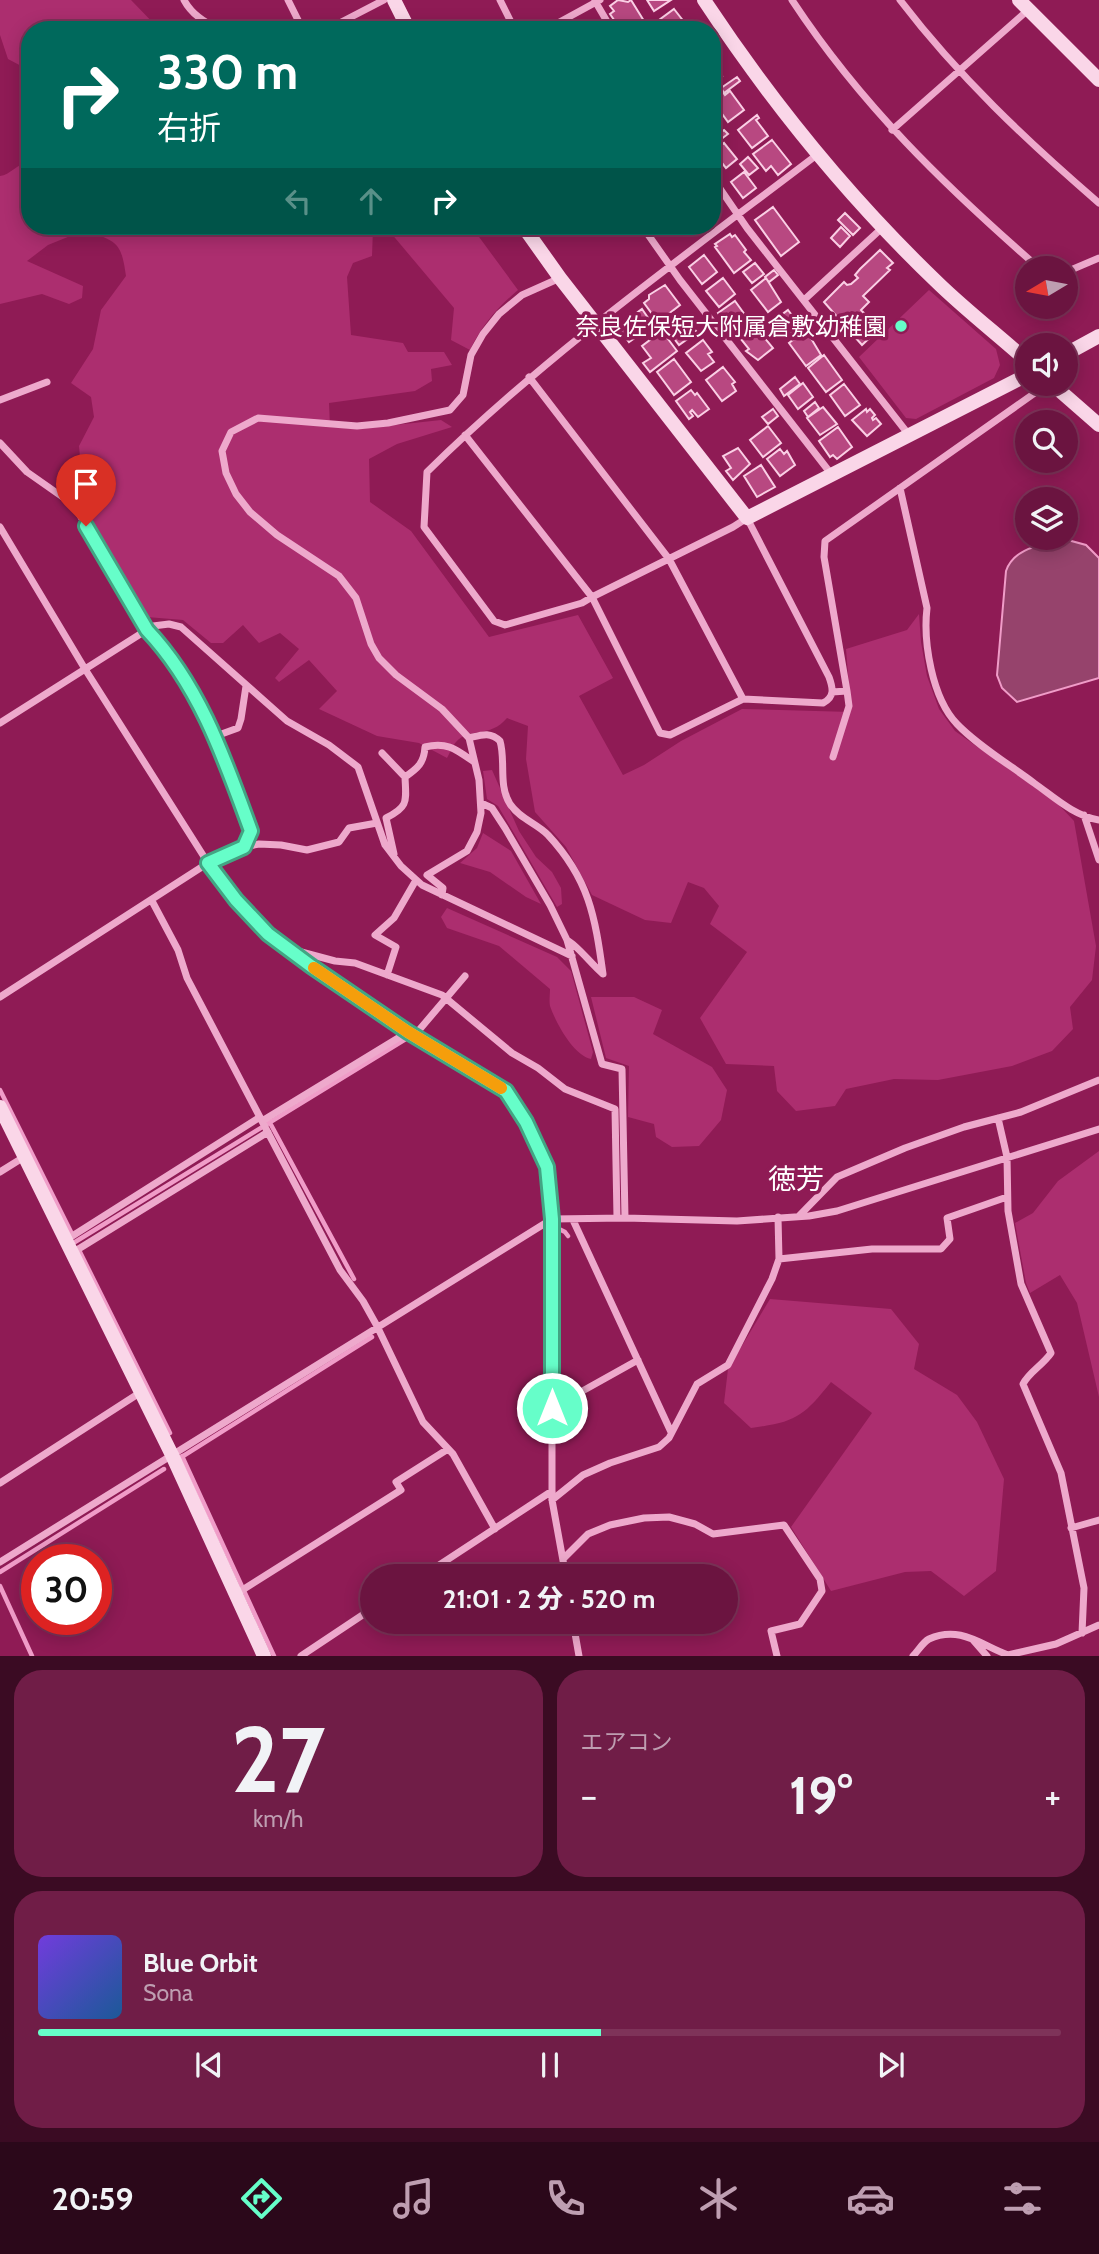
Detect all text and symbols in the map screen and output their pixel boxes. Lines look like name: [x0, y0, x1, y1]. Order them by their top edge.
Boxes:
text: 330 m: [157, 42, 298, 101]
icon: right: [42, 49, 133, 140]
text: 右折: [157, 108, 221, 147]
icon: left: [279, 182, 317, 220]
icon: ahead: [352, 182, 390, 220]
icon: right: [425, 182, 463, 220]
north arrow: [1015, 256, 1078, 318]
map controls: [1015, 256, 1078, 550]
place label: 奈良佐保短大附属倉敷幼稚園: [575, 312, 887, 341]
marker: 奈良佐保短大附属倉敷幼稚園: [893, 318, 909, 334]
button: sound: [1015, 333, 1078, 396]
button: search: [1015, 410, 1078, 473]
pin: [56, 454, 116, 526]
icon: arrive: [67, 465, 105, 503]
button: layers: [1015, 487, 1078, 550]
district label: 徳芳: [768, 1162, 824, 1196]
position arrow: [515, 1371, 589, 1445]
speed limit sign: 30: [21, 1544, 112, 1635]
text: 21:01 · 2 分 · 520 m: [443, 1583, 655, 1615]
text: 27: [231, 1704, 326, 1815]
text: エアコン: [581, 1728, 673, 1756]
text: 19°: [789, 1764, 852, 1827]
text: −: [581, 1772, 597, 1819]
text: +: [1044, 1772, 1061, 1819]
text: km/h: [253, 1805, 303, 1833]
text: Blue Orbit: [143, 1947, 258, 1979]
text: Sona: [143, 1979, 193, 2007]
icon: previous: [190, 2046, 228, 2084]
icon: pause: [531, 2046, 569, 2084]
icon: next: [872, 2046, 910, 2084]
icon: directions: [237, 2174, 286, 2223]
icon: music: [389, 2174, 438, 2223]
icon: phone: [541, 2174, 590, 2223]
icon: climate: [694, 2174, 743, 2223]
icon: car: [846, 2174, 895, 2223]
icon: filters: [998, 2174, 1047, 2223]
text: 20:59: [52, 2179, 133, 2218]

